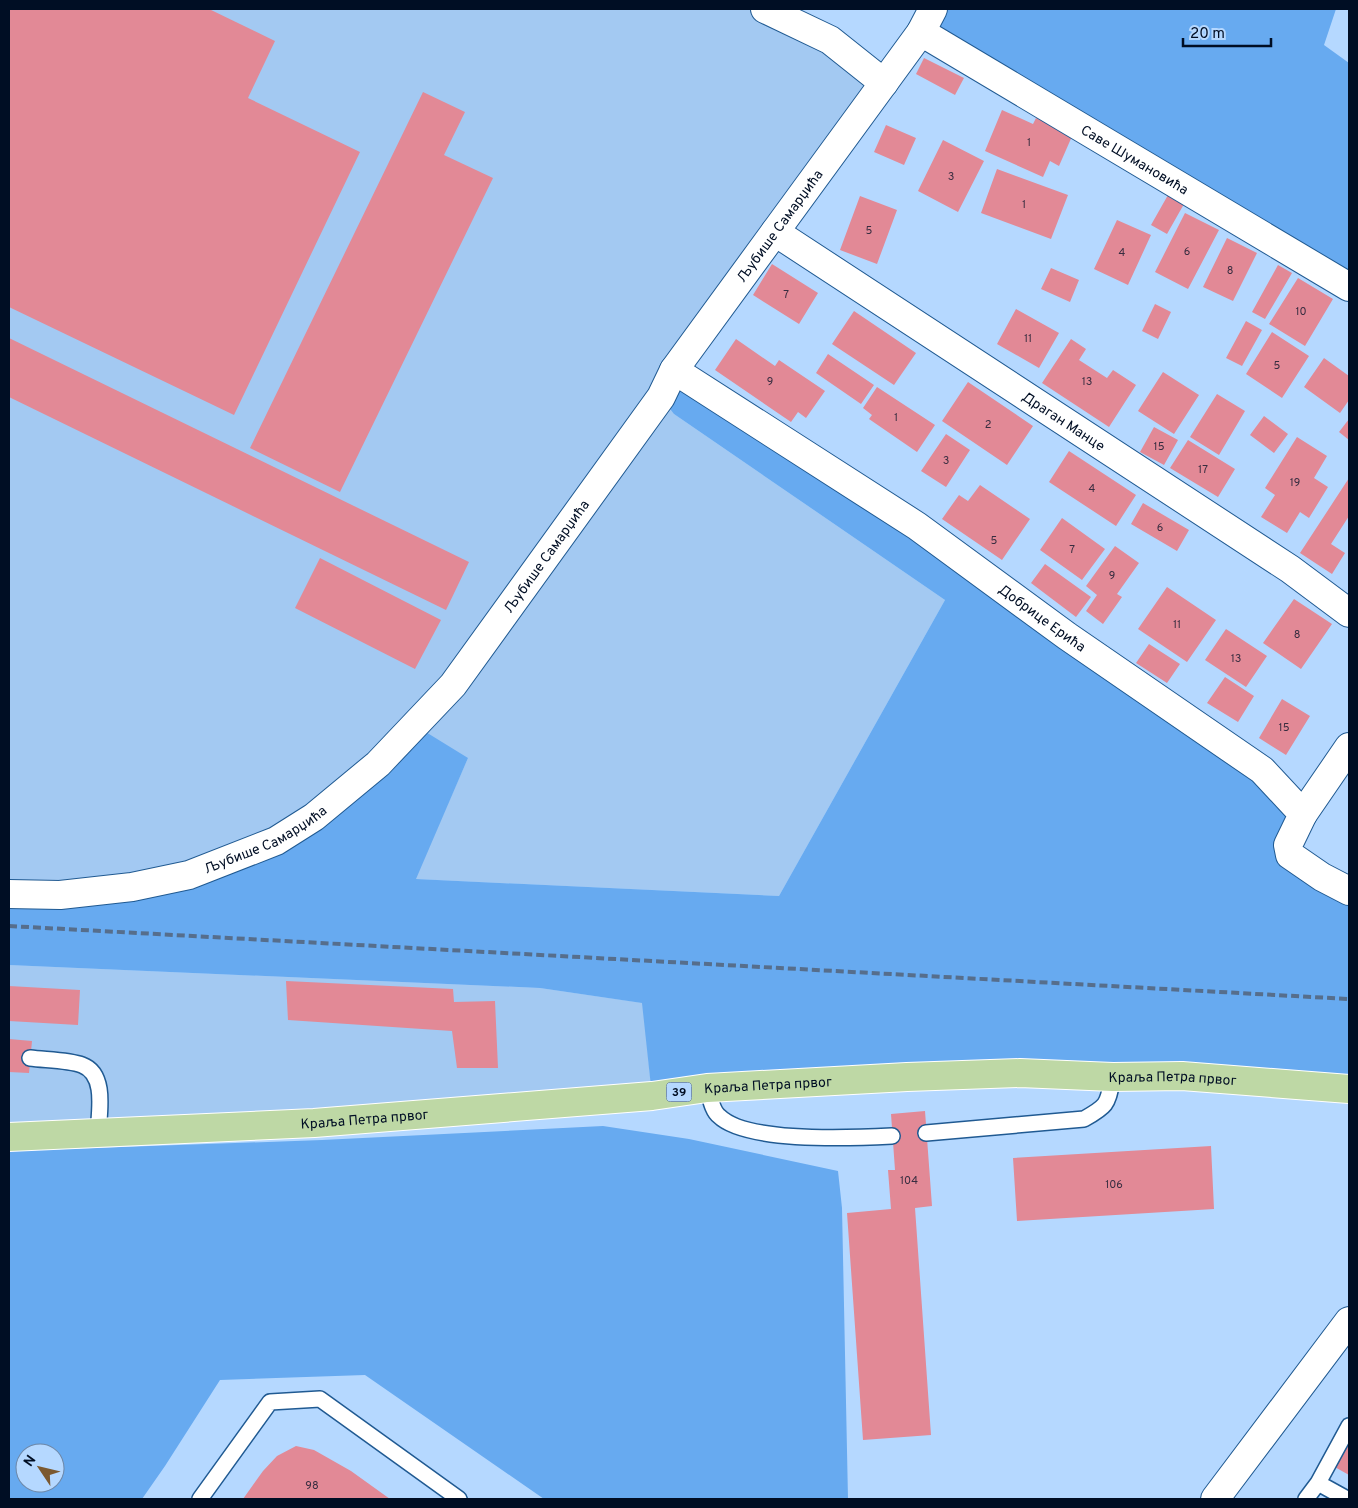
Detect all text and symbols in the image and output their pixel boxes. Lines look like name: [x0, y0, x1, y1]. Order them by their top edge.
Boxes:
scale bar: [1183, 15, 1270, 47]
text: 20 m: [1190, 25, 1225, 44]
street label: Саве Шумановића: [1077, 122, 1191, 199]
house number: 1: [1027, 136, 1031, 150]
street label: Љубише Самарџића: [734, 167, 827, 286]
house number: 3: [948, 170, 954, 184]
house number: 1: [1022, 198, 1026, 212]
house number: 5: [866, 224, 873, 238]
house number: 6: [1184, 245, 1190, 259]
house number: 4: [1119, 246, 1126, 260]
house number: 8: [1227, 264, 1233, 278]
house number: 7: [783, 288, 789, 302]
house number: 10: [1295, 305, 1307, 319]
house number: 11: [1024, 332, 1032, 346]
house number: 5: [1274, 359, 1281, 373]
house number: 9: [767, 375, 773, 389]
house number: 13: [1082, 375, 1092, 389]
street label: Драган Манце: [1018, 389, 1108, 455]
house number: 1: [894, 411, 898, 425]
house number: 2: [985, 418, 991, 432]
house number: 15: [1154, 440, 1165, 454]
house number: 3: [943, 454, 949, 468]
house number: 17: [1198, 463, 1208, 477]
house number: 19: [1290, 476, 1300, 490]
house number: 4: [1089, 482, 1096, 496]
street label: Љубише Самарџића: [501, 497, 594, 617]
house number: 6: [1157, 521, 1163, 535]
house number: 5: [991, 534, 998, 548]
house number: 7: [1069, 543, 1075, 557]
house number: 9: [1109, 569, 1115, 583]
street label: Добрице Ерића: [994, 581, 1088, 656]
house number: 11: [1173, 618, 1181, 632]
house number: 8: [1294, 628, 1300, 642]
house number: 13: [1231, 652, 1241, 666]
house number: 15: [1279, 721, 1290, 735]
street label: Љубише Самарџића: [202, 803, 331, 878]
street label: Краља Петра првог: [1108, 1069, 1237, 1090]
street label: Краља Петра првог: [704, 1074, 833, 1098]
road number: 39: [666, 1082, 692, 1102]
street label: Краља Петра првог: [300, 1107, 429, 1134]
house number: 104: [900, 1174, 918, 1188]
house number: 106: [1105, 1178, 1123, 1192]
north arrow: [15, 1443, 65, 1493]
text: N: [21, 1452, 40, 1470]
house number: 98: [305, 1479, 319, 1493]

